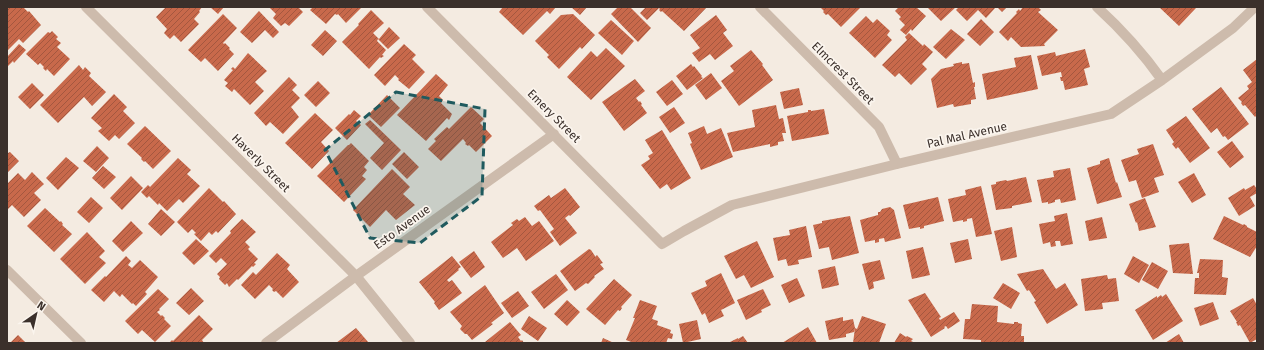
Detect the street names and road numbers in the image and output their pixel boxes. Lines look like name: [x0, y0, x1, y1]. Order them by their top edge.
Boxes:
street label: Elmcrest Street: [809, 39, 878, 108]
street label: Emery Street: [525, 87, 584, 146]
street label: Pal Mal Avenue: [926, 119, 1008, 151]
street label: Haverly Street: [229, 131, 293, 195]
street label: Esto Avenue: [371, 202, 433, 252]

